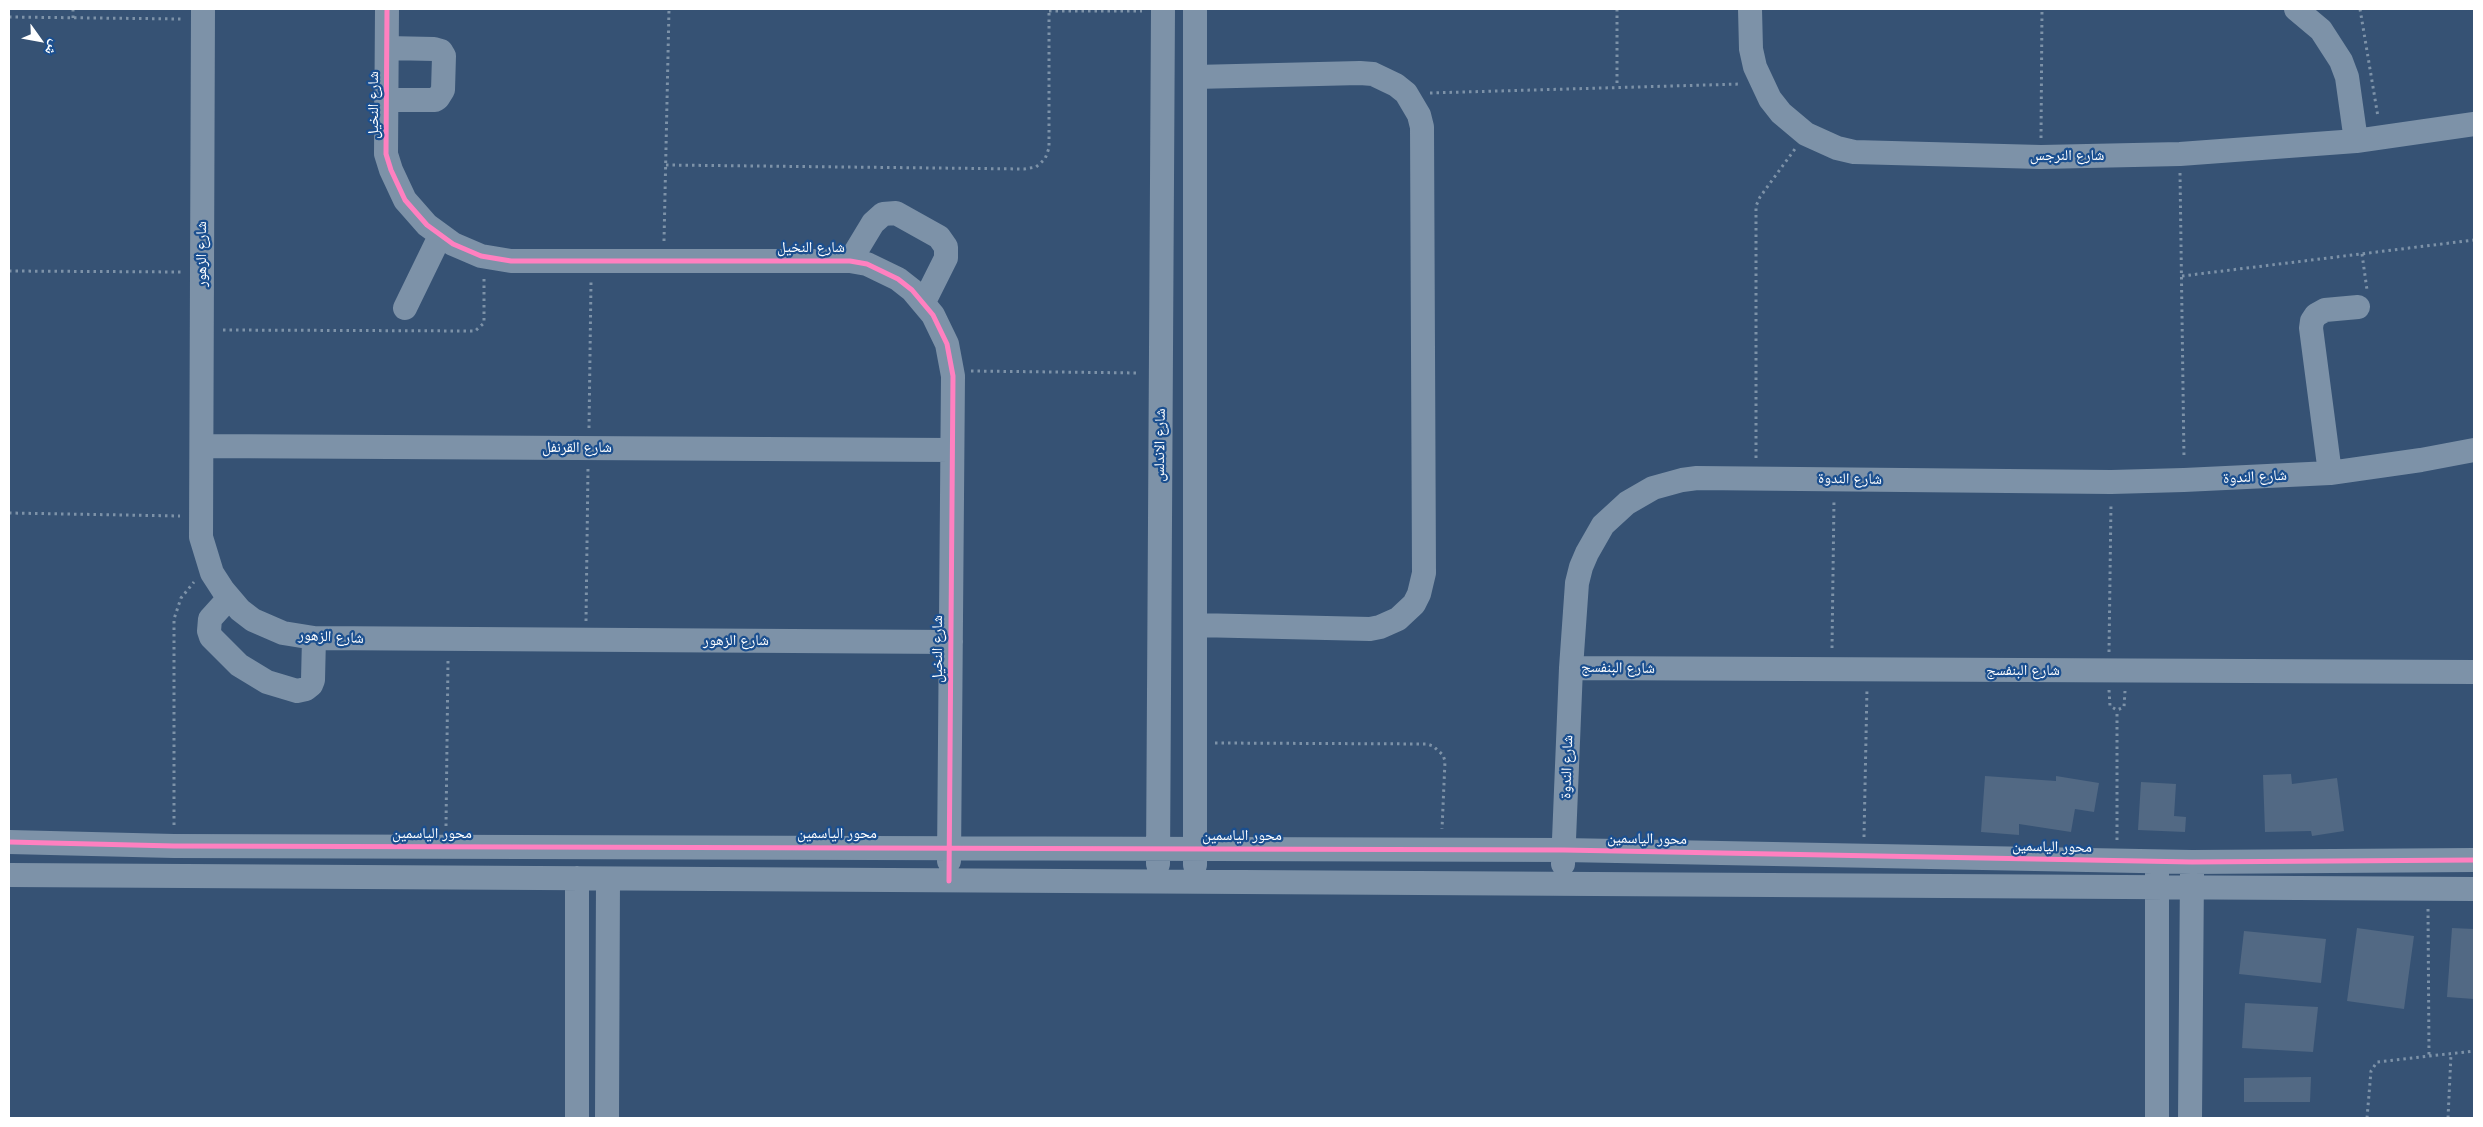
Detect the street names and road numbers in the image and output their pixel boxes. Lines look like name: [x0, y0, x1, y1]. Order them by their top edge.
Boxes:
street label: شارع النخيل: [365, 71, 383, 139]
street label: شارع النرجس: [2030, 147, 2104, 165]
street label: شارع الزهور: [193, 221, 211, 287]
street label: شارع النخيل: [777, 239, 845, 257]
street label: شارع الاندلس: [1150, 408, 1170, 482]
street label: شارع القرنفل: [542, 439, 612, 457]
street label: شارع الندوة: [2223, 466, 2287, 488]
street label: شارع الندوة: [1818, 469, 1882, 489]
street label: شارع النخيل: [929, 615, 947, 683]
street label: شارع الزهور: [298, 626, 364, 648]
street label: شارع الزهور: [703, 632, 769, 650]
street label: شارع البنفسج: [1581, 658, 1655, 678]
street label: شارع البنفسج: [1986, 662, 2060, 680]
street label: شارع الندوة: [1557, 735, 1577, 799]
street label: محور الياسمين: [392, 825, 472, 843]
street label: محور الياسمين: [797, 825, 877, 843]
street label: محور الياسمين: [1202, 827, 1282, 845]
street label: محور الياسمين: [1607, 829, 1687, 849]
street label: محور الياسمين: [2012, 837, 2092, 857]

